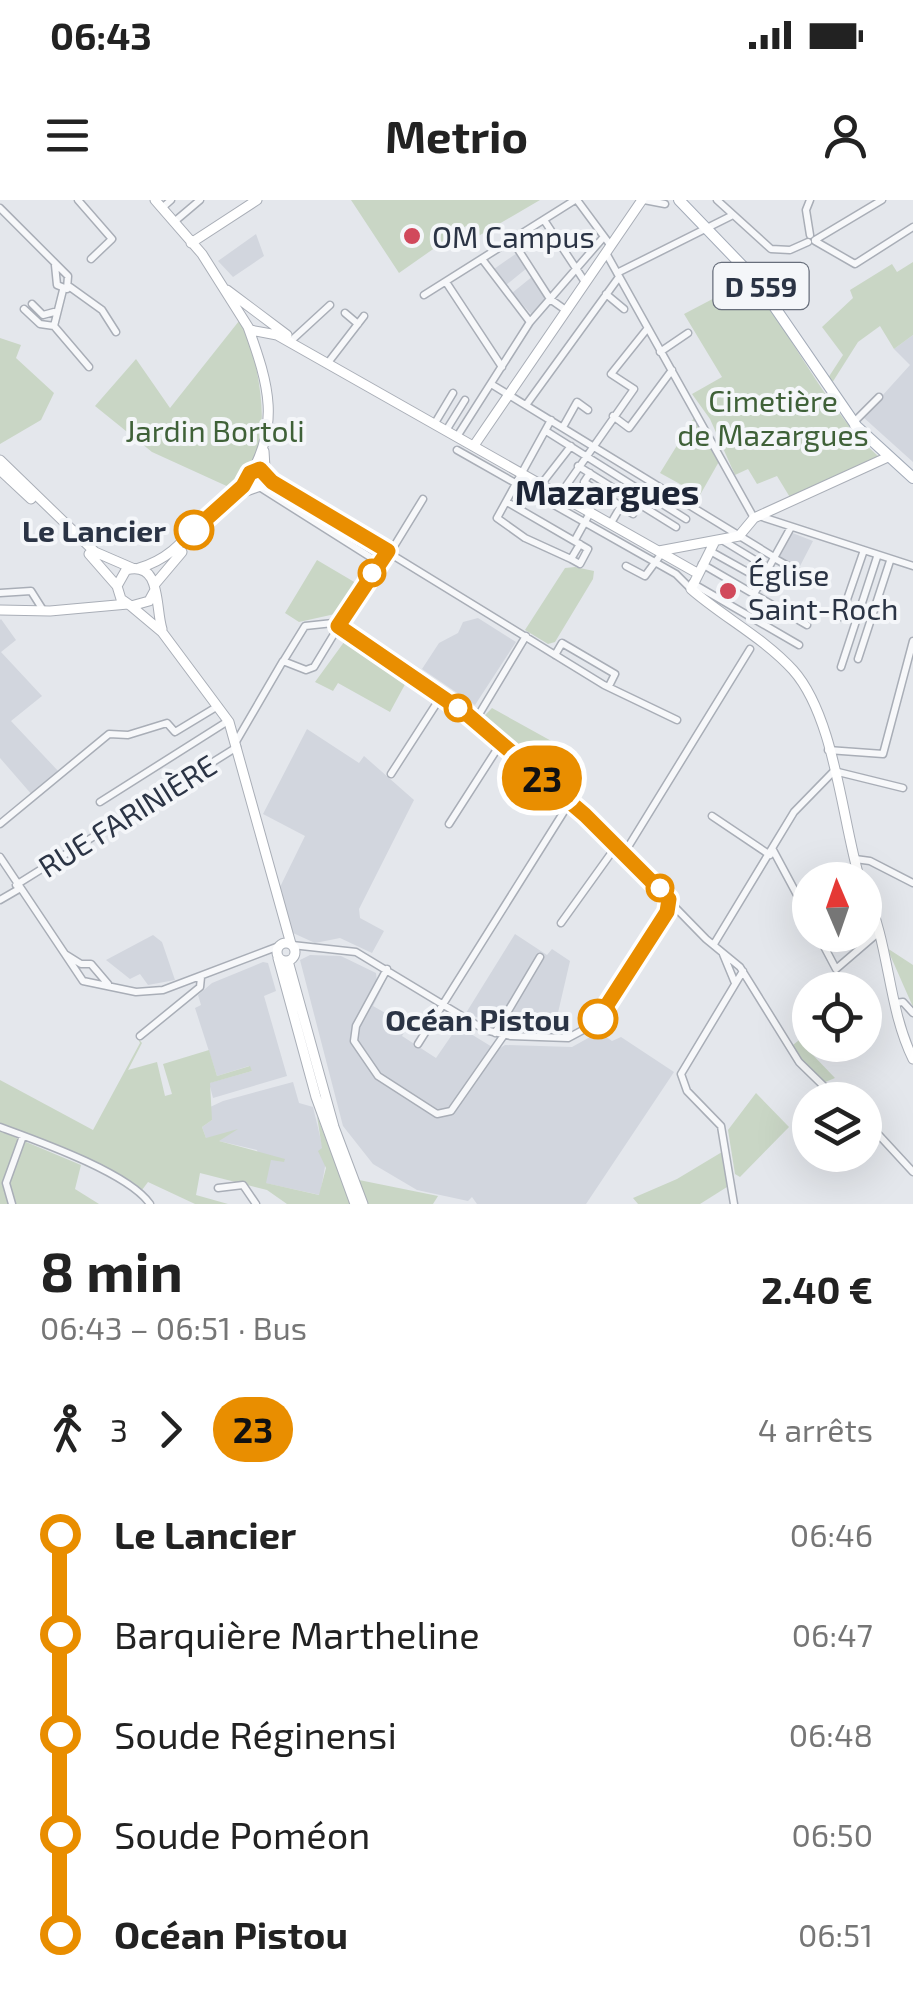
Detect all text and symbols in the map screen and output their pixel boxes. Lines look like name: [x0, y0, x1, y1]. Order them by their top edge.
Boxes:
text: 06:43: [50, 12, 152, 58]
icon: menu: [40, 108, 95, 163]
text: Metrio: [385, 108, 528, 162]
icon: person: [818, 108, 873, 163]
place label: OM Campus: [432, 218, 595, 254]
marker: OM Campus: [401, 225, 423, 247]
road number: D 559: [714, 263, 808, 309]
park label: Cimetière de Mazargues: [677, 382, 869, 452]
park label: Jardin Bortoli: [125, 412, 305, 448]
district label: Mazargues: [515, 470, 699, 512]
marker: Le Lancier: [175, 511, 213, 549]
place label: Le Lancier: [22, 512, 166, 548]
place label: Église Saint-Roch: [748, 556, 899, 626]
unlabelled marker: [359, 560, 385, 586]
marker: Église Saint-Roch: [717, 580, 739, 602]
unlabelled marker: [445, 695, 471, 721]
street label: RUE FARINIÈRE: [31, 746, 223, 884]
line badge: 23: [497, 746, 587, 810]
text: 23: [522, 757, 562, 799]
north arrow: [792, 862, 882, 952]
map controls: [792, 862, 882, 1172]
unlabelled marker: [647, 875, 673, 901]
button: locate: [792, 972, 882, 1062]
marker: Océan Pistou: [579, 1000, 617, 1038]
place label: Océan Pistou: [385, 1001, 570, 1037]
button: layers: [792, 1082, 882, 1172]
text: 8 min: [40, 1237, 183, 1303]
text: 2.40 €: [761, 1266, 873, 1312]
text: 06:43 – 06:51 · Bus: [40, 1308, 307, 1346]
icon: walk: [40, 1402, 95, 1457]
icon: forward: [143, 1402, 198, 1457]
text: 23: [233, 1408, 273, 1450]
text: 3: [110, 1410, 128, 1448]
text: 4 arrêts: [758, 1410, 873, 1448]
text: Le Lancier: [114, 1511, 296, 1557]
text: 06:46: [790, 1515, 873, 1553]
text: Barquière Martheline: [114, 1611, 480, 1657]
text: 06:47: [792, 1615, 873, 1653]
text: Soude Réginensi: [114, 1711, 397, 1757]
text: 06:48: [789, 1715, 873, 1753]
text: Soude Poméon: [114, 1811, 370, 1857]
text: 06:50: [791, 1815, 873, 1853]
text: Océan Pistou: [114, 1911, 348, 1957]
text: 06:51: [798, 1915, 873, 1953]

